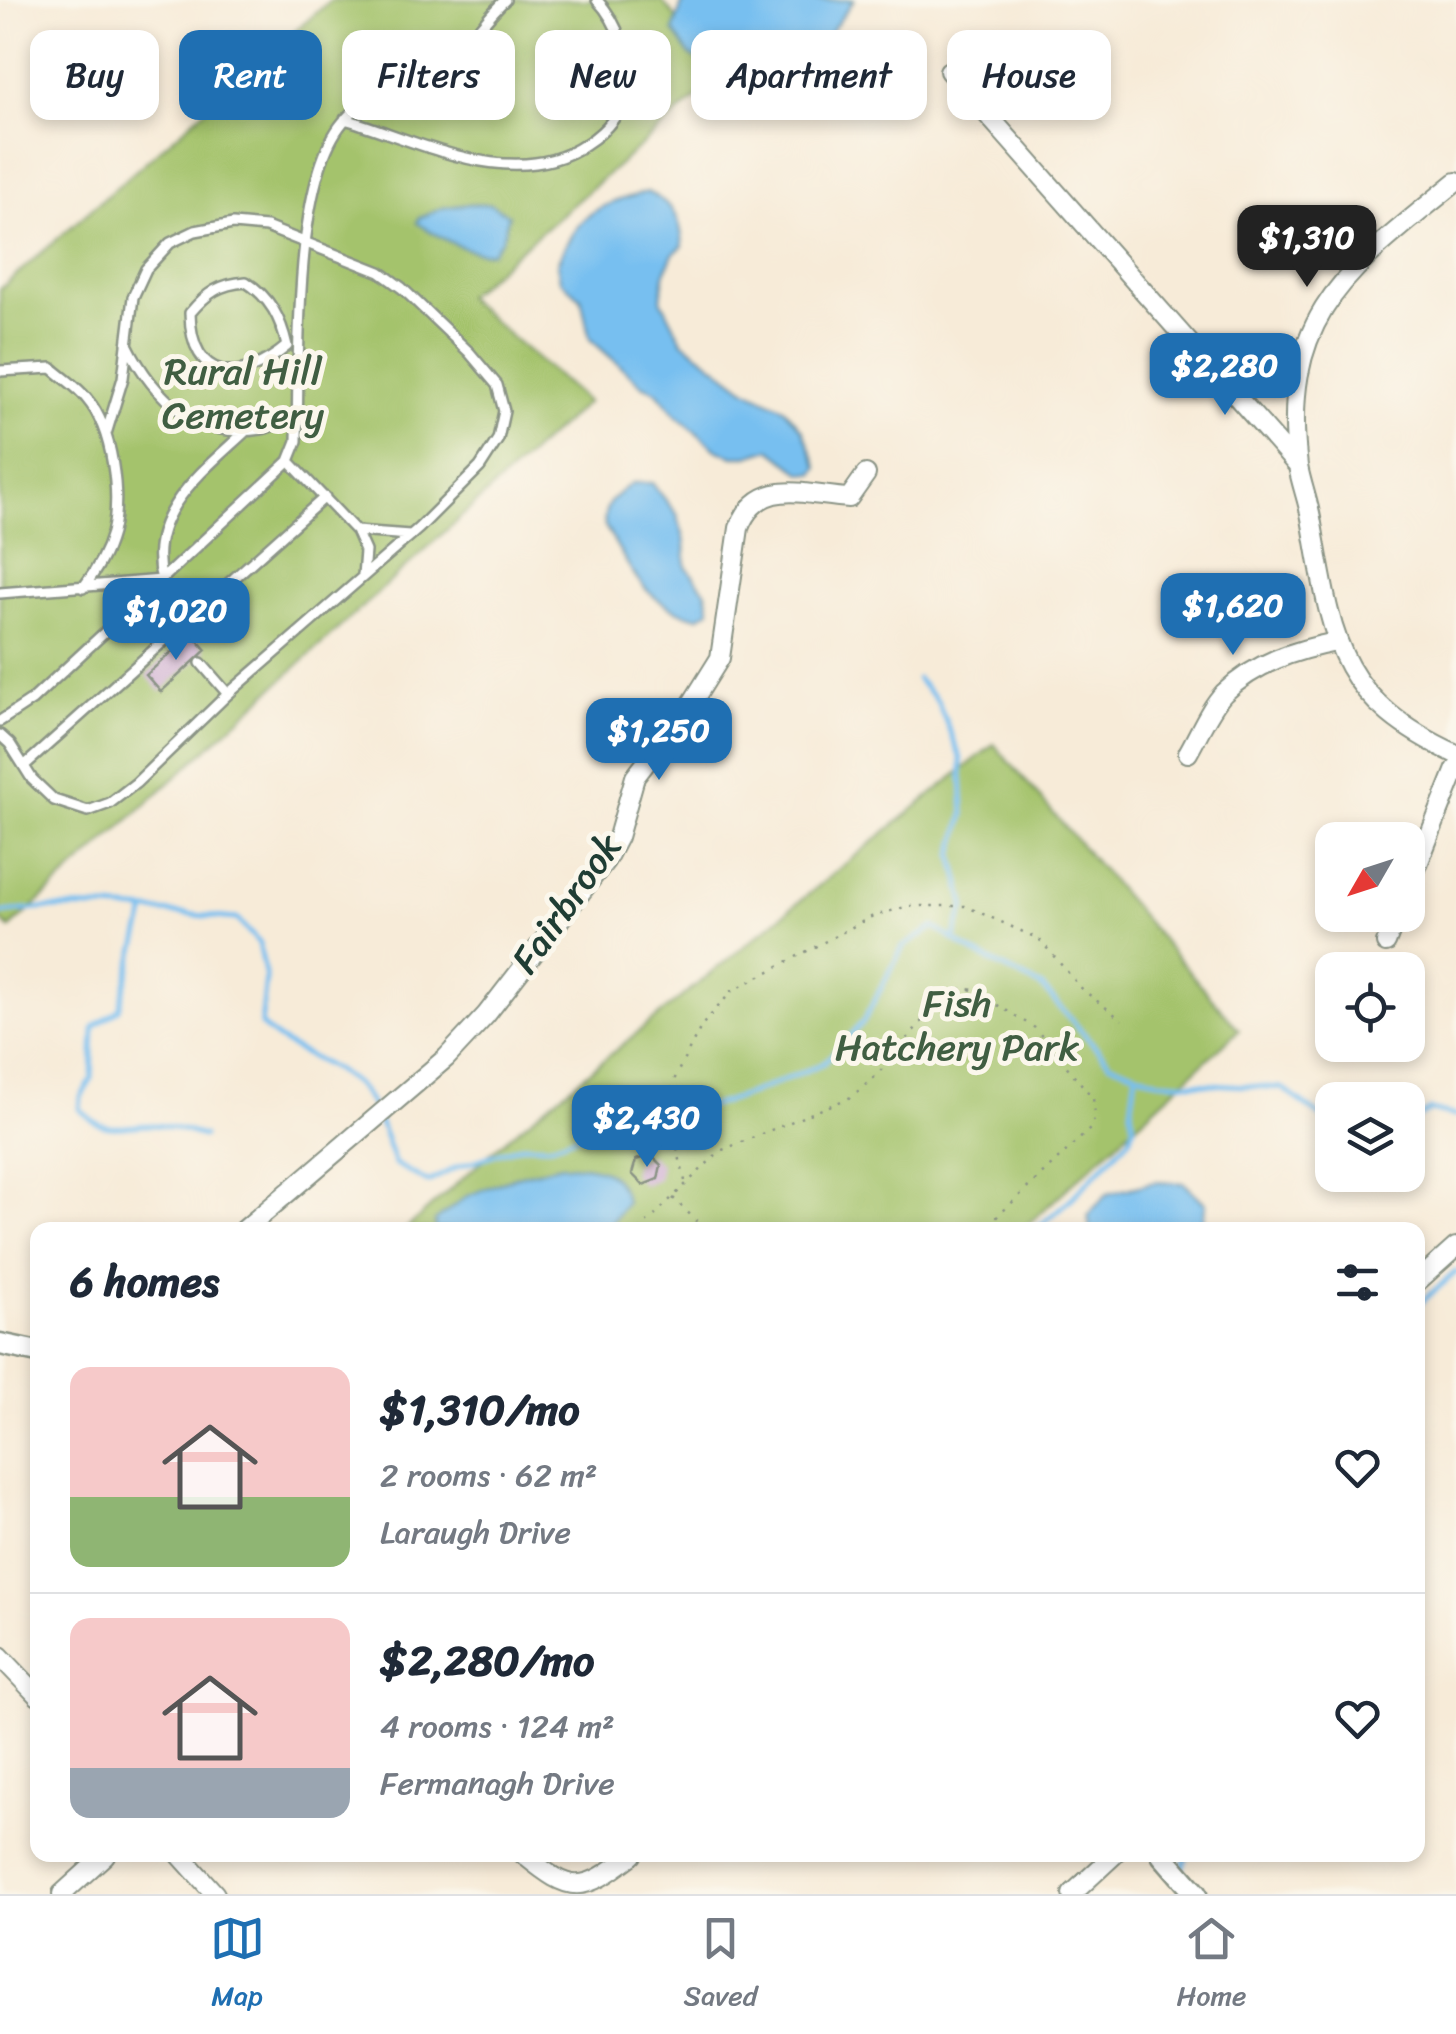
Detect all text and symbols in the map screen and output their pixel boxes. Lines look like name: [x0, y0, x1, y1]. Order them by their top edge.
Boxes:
chip: Buy: [30, 30, 159, 120]
chip: Rent: [179, 30, 322, 120]
chip: Filters: [342, 30, 515, 120]
chip: New: [535, 30, 671, 120]
chip: Apartment: [691, 30, 927, 120]
chip: House: [947, 30, 1111, 120]
pin: $1,310: [1226, 205, 1388, 290]
text: $1,310: [1259, 209, 1355, 266]
pin: $2,280: [1144, 333, 1306, 418]
text: $2,280: [1172, 337, 1278, 394]
park label: Rural Hill Cemetery: [162, 338, 324, 449]
pin: $1,620: [1152, 573, 1314, 658]
text: $1,620: [1183, 577, 1283, 634]
pin: $1,020: [95, 578, 257, 663]
text: $1,020: [125, 582, 227, 639]
pin: $1,250: [578, 698, 740, 783]
text: $1,250: [608, 702, 710, 759]
street label: Fairbrook: [493, 818, 640, 988]
north arrow: [1315, 822, 1425, 932]
map controls: [1315, 822, 1425, 1192]
button: locate: [1315, 952, 1425, 1062]
park label: Fish Hatchery Park: [835, 970, 1080, 1081]
button: layers: [1315, 1082, 1425, 1192]
pin: $2,430: [566, 1085, 728, 1170]
text: $2,430: [594, 1089, 700, 1146]
text: 6 homes: [70, 1245, 219, 1319]
icon: filters: [1330, 1255, 1385, 1310]
text: $1,310/mo: [380, 1373, 580, 1447]
icon: home: [150, 1407, 270, 1527]
icon: heart: [1330, 1440, 1385, 1495]
text: 2 rooms · 62 m²: [380, 1447, 597, 1504]
text: Laraugh Drive: [380, 1504, 571, 1561]
text: $2,280/mo: [380, 1624, 594, 1698]
icon: home: [150, 1658, 270, 1778]
icon: heart: [1330, 1691, 1385, 1746]
text: 4 rooms · 124 m²: [380, 1698, 615, 1755]
text: Fermanagh Drive: [380, 1755, 615, 1812]
tab: Map: [210, 1911, 265, 2020]
tab: Saved: [684, 1911, 757, 2020]
tab: Home: [1177, 1911, 1246, 2020]

